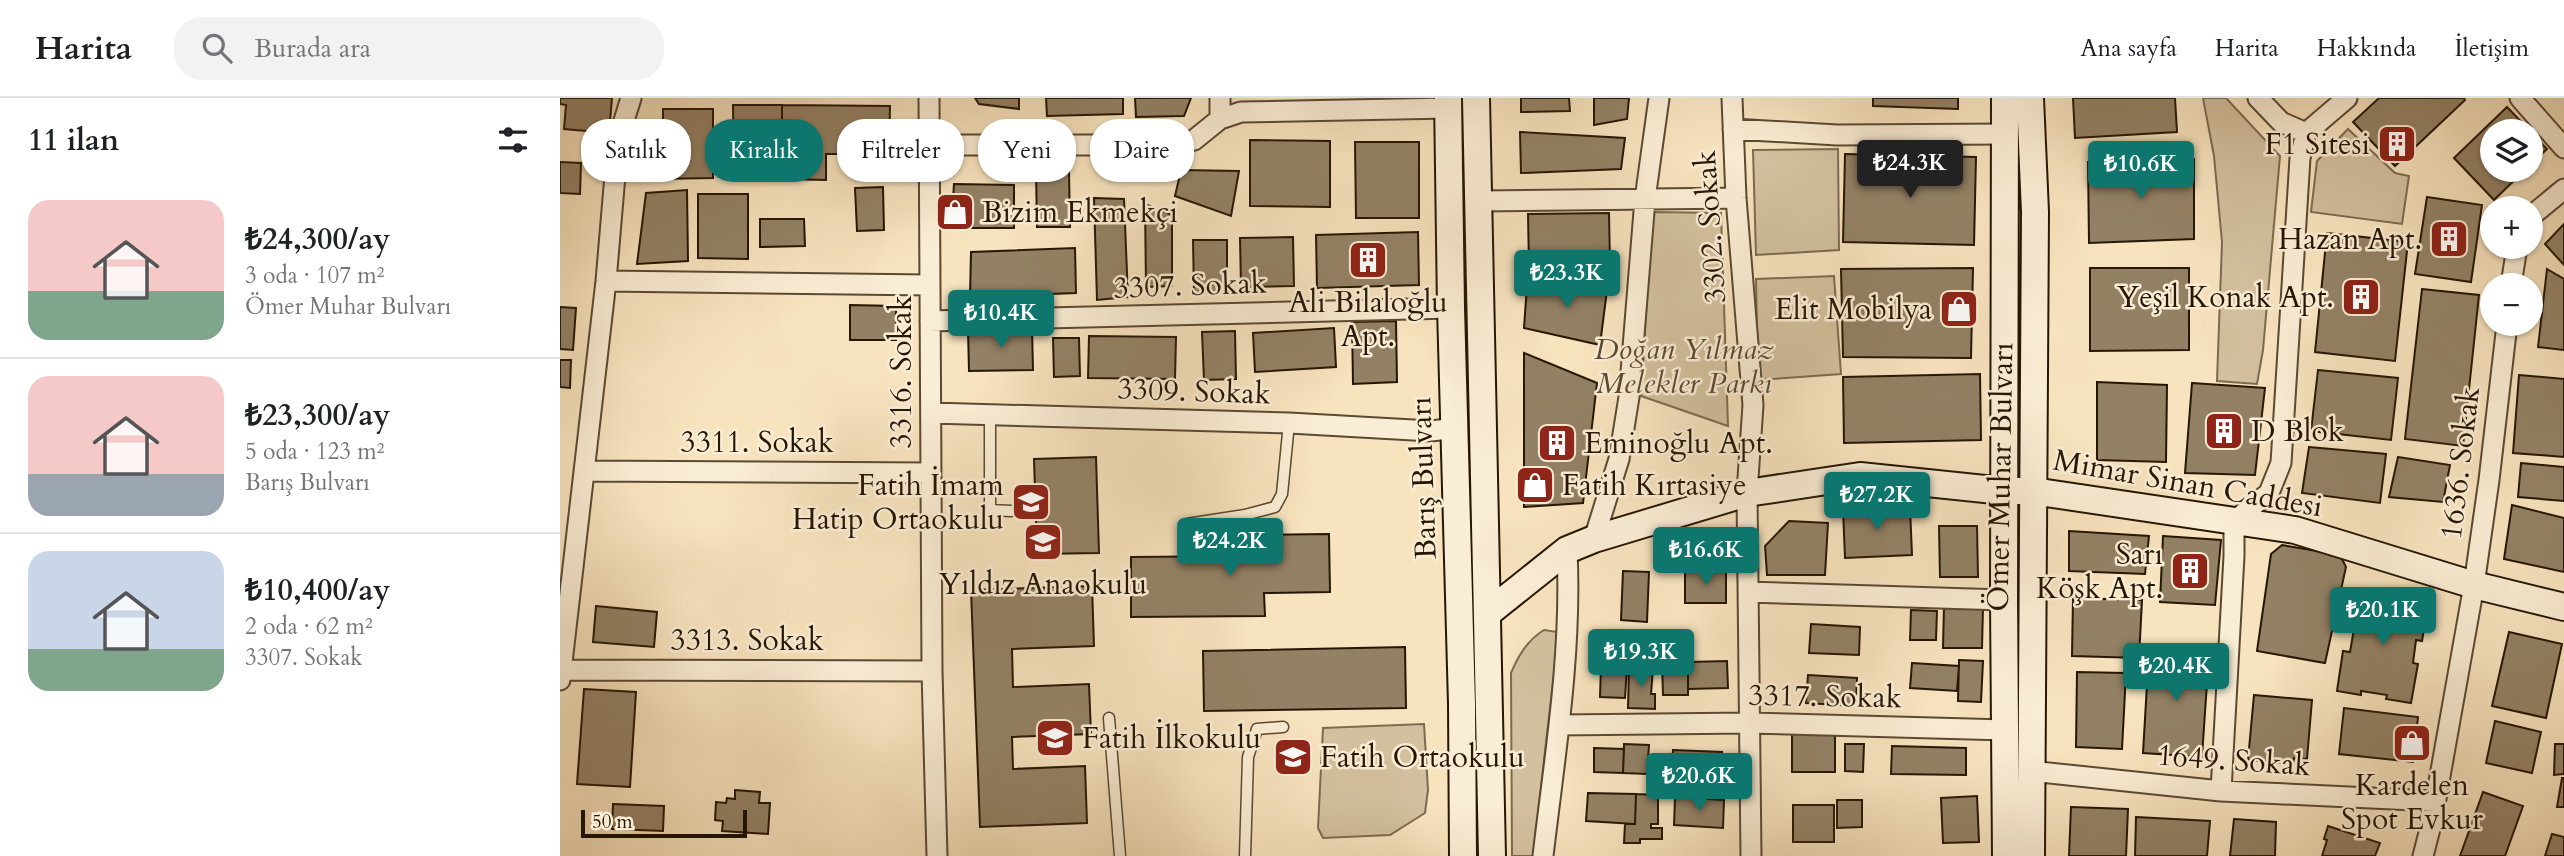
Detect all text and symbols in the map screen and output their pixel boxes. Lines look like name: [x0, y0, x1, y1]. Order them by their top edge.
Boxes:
search box: [174, 17, 664, 80]
text: Harita: [35, 26, 132, 71]
icon: search: [198, 29, 236, 67]
text: Burada ara: [254, 31, 371, 66]
text: Ana sayfa: [2081, 32, 2177, 65]
text: Harita: [2215, 32, 2279, 65]
text: Hakkında: [2317, 32, 2416, 65]
text: İletişim: [2454, 32, 2529, 65]
chip: Satılık: [581, 119, 691, 182]
chip: Kiralık: [705, 119, 823, 182]
chip: Filtreler: [837, 119, 964, 182]
chip: Yeni: [978, 119, 1076, 182]
chip: Daire: [1090, 119, 1194, 182]
map controls: [2480, 119, 2543, 336]
button: layers: [2480, 119, 2543, 182]
text: 11 ilan: [28, 120, 119, 161]
icon: filters: [494, 121, 532, 159]
building icon: F1 Sitesi: [2376, 123, 2418, 165]
place label: F1 Sitesi: [2264, 124, 2370, 165]
pin: ₺24.3K: [1853, 140, 1967, 200]
pin: ₺10.6K: [2084, 141, 2198, 201]
text: ₺24.3K: [1873, 147, 1947, 178]
text: ₺10.6K: [2104, 148, 2178, 179]
street label: 3302. Sokak: [1685, 149, 1736, 305]
shop icon: Bizim Ekmekçi: [934, 191, 976, 233]
place label: Bizim Ekmekçi: [982, 192, 1178, 233]
button: +: [2480, 196, 2543, 259]
building icon: Hazan Apt.: [2428, 218, 2470, 260]
text: ₺24,300/ay: [245, 219, 390, 260]
place label: Hazan Apt.: [2278, 219, 2422, 260]
icon: home: [84, 228, 168, 312]
building icon: Ali Bilaloğlu Apt.: [1347, 239, 1389, 281]
pin: ₺23.3K: [1510, 250, 1624, 310]
text: ₺23.3K: [1530, 257, 1604, 288]
text: 3 oda · 107 m²: [245, 260, 384, 291]
street label: 3307. Sokak: [1113, 262, 1267, 309]
button: −: [2480, 273, 2543, 336]
building icon: Yeşil Konak Apt.: [2340, 276, 2382, 318]
place label: Yeşil Konak Apt.: [2117, 277, 2334, 318]
place label: Ali Bilaloğlu Apt.: [1288, 282, 1448, 357]
shop icon: Elit Mobilya: [1938, 288, 1980, 330]
place label: Elit Mobilya: [1774, 289, 1932, 330]
pin: ₺10.4K: [944, 290, 1058, 350]
text: Ömer Muhar Bulvarı: [245, 291, 451, 322]
street label: 3316. Sokak: [881, 295, 922, 449]
text: ₺10.4K: [964, 297, 1038, 328]
park label: Doğan Yılmaz Melekler Parkı: [1594, 329, 1774, 404]
street label: Ömer Muhar Bulvarı: [1978, 342, 2023, 612]
street label: 3309. Sokak: [1117, 368, 1271, 415]
street label: 1636. Sokak: [2431, 384, 2490, 542]
text: ₺23,300/ay: [245, 395, 390, 436]
street label: Barış Bulvarı: [1400, 396, 1447, 560]
icon: home: [84, 404, 168, 488]
building icon: D Blok: [2203, 410, 2245, 452]
place label: D Blok: [2251, 411, 2344, 452]
street label: 3311. Sokak: [680, 422, 834, 463]
building icon: Eminoğlu Apt.: [1536, 422, 1578, 464]
place label: Eminoğlu Apt.: [1584, 423, 1773, 464]
text: 5 oda · 123 m²: [245, 436, 384, 467]
street label: Mimar Sinan Caddesi: [2050, 440, 2326, 527]
shop icon: Fatih Kırtasiye: [1514, 464, 1556, 506]
place label: Fatih İmam Hatip Ortaokulu: [792, 465, 1005, 540]
place label: Fatih Kırtasiye: [1562, 465, 1747, 506]
text: Barış Bulvarı: [245, 467, 370, 498]
pin: ₺27.2K: [1820, 472, 1934, 532]
text: ₺27.2K: [1840, 479, 1914, 510]
school or university icon: Fatih İmam Hatip Ortaokulu: [1010, 481, 1052, 523]
pin: ₺24.2K: [1173, 518, 1287, 578]
school or university icon: Yıldız Anaokulu: [1022, 521, 1064, 563]
text: ₺24.2K: [1193, 525, 1267, 556]
pin: ₺16.6K: [1649, 528, 1763, 587]
text: ₺16.6K: [1669, 534, 1743, 565]
place label: Sarı Köşk Apt.: [2036, 534, 2163, 609]
building icon: Sarı Köşk Apt.: [2169, 550, 2211, 592]
place label: Yıldız Anaokulu: [939, 564, 1147, 605]
text: ₺10,400/ay: [245, 570, 390, 611]
icon: home: [84, 579, 168, 663]
pin: ₺20.1K: [2326, 588, 2440, 647]
text: ₺20.1K: [2346, 594, 2420, 625]
text: 2 oda · 62 m²: [245, 611, 373, 642]
street label: 3313. Sokak: [670, 620, 824, 661]
pin: ₺19.3K: [1584, 630, 1698, 689]
text: ₺19.3K: [1604, 636, 1678, 667]
text: 3307. Sokak: [245, 642, 363, 673]
pin: ₺20.4K: [2119, 644, 2233, 703]
text: ₺20.4K: [2139, 650, 2213, 681]
street label: 3317. Sokak: [1748, 675, 1902, 718]
school or university icon: Fatih İlkokulu: [1034, 717, 1076, 759]
place label: Fatih İlkokulu: [1082, 718, 1261, 759]
shop icon: Kardelen Spot Evkur: [2391, 722, 2433, 764]
street label: 1649. Sokak: [2156, 735, 2312, 786]
school or university icon: Fatih Ortaokulu: [1272, 736, 1314, 778]
place label: Fatih Ortaokulu: [1320, 737, 1525, 778]
pin: ₺20.6K: [1642, 754, 1756, 813]
text: ₺20.6K: [1662, 760, 1736, 791]
place label: Kardelen Spot Evkur: [2341, 765, 2483, 840]
scale bar: [581, 807, 747, 839]
text: 50 m: [592, 809, 633, 835]

